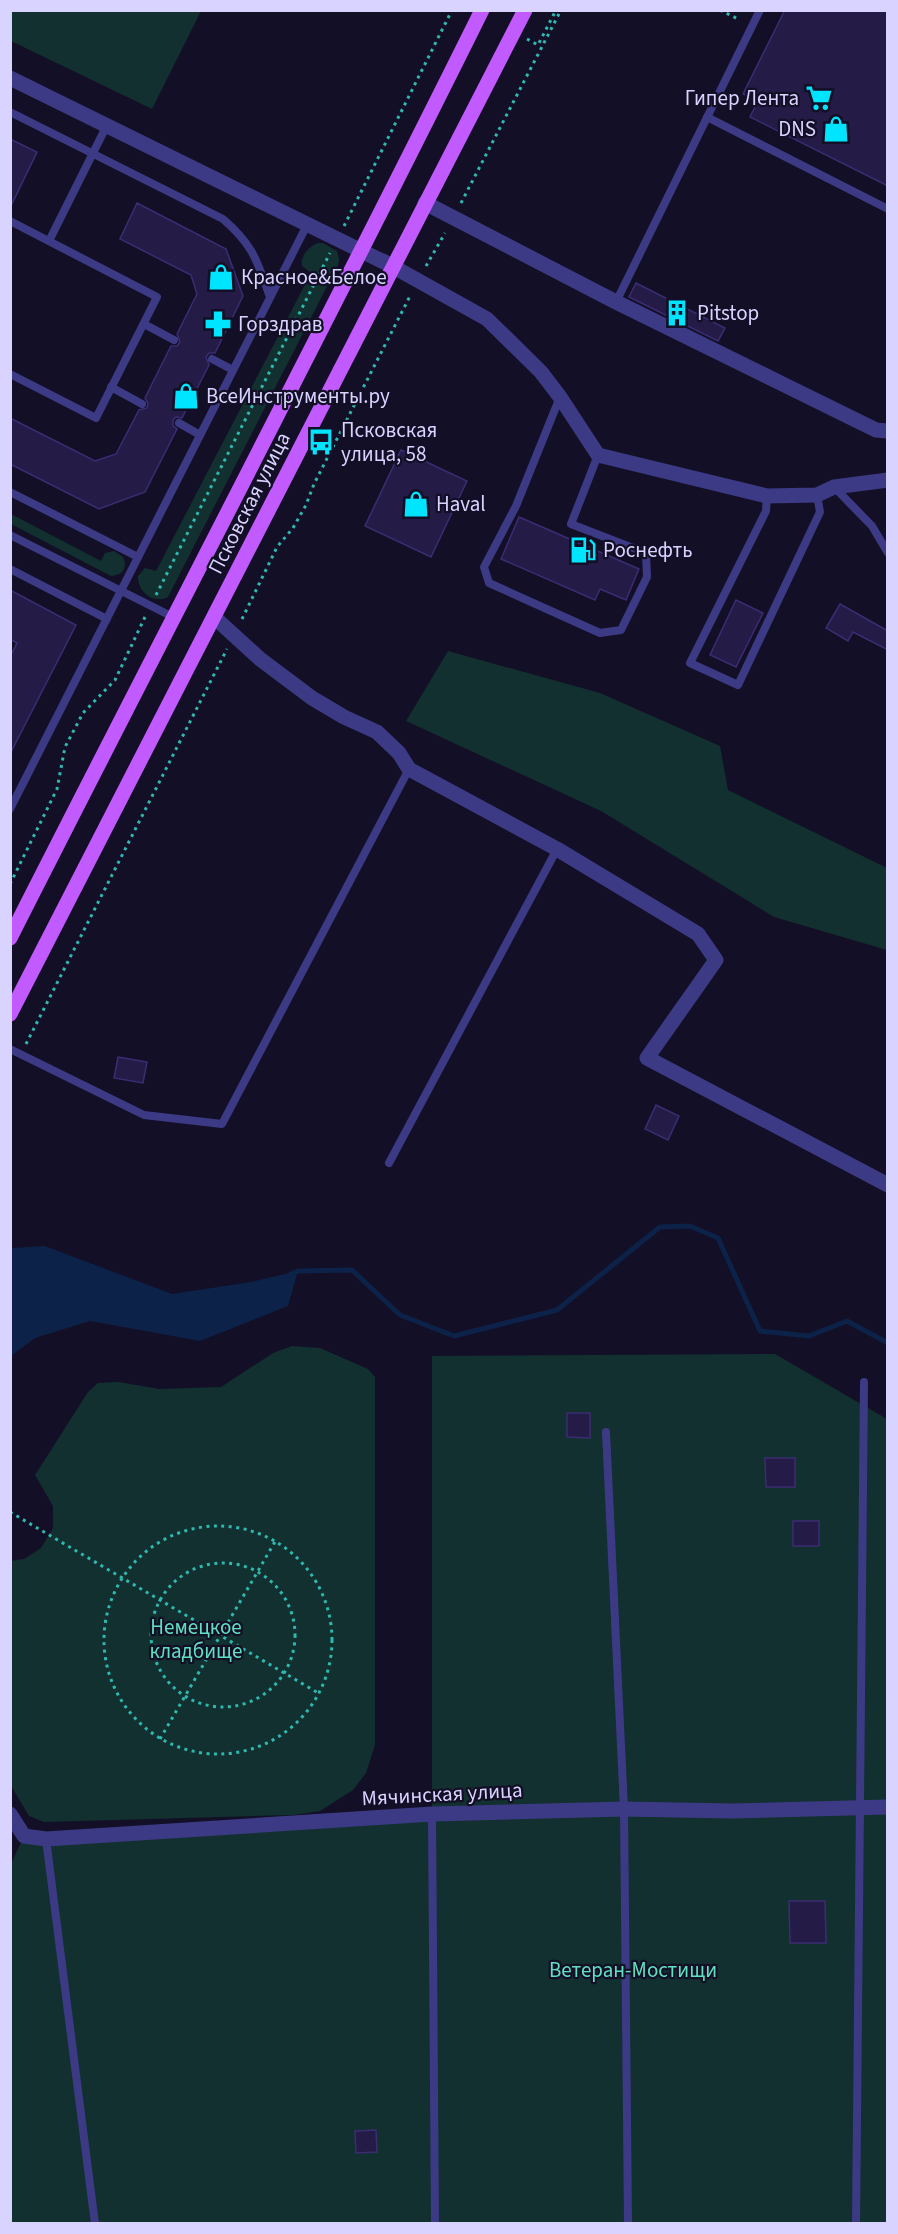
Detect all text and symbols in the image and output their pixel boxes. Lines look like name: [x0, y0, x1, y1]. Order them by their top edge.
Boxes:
place label: Гипер Лента: [685, 83, 799, 113]
supermarket icon: Гипер Лента: [804, 83, 834, 113]
place label: DNS: [778, 114, 816, 144]
shop icon: DNS: [821, 114, 851, 144]
shop icon: Красное&Белое: [206, 262, 236, 292]
place label: Красное&Белое: [241, 262, 387, 292]
building icon: Pitstop: [662, 298, 692, 328]
place label: Pitstop: [697, 298, 759, 328]
pharmacy icon: Горздрав: [203, 309, 233, 339]
place label: Горздрав: [238, 309, 323, 339]
shop icon: ВсеИнструменты.ру: [171, 381, 201, 411]
place label: ВсеИнструменты.ру: [206, 381, 390, 411]
place label: Псковская улица, 58: [341, 415, 437, 469]
street label: Псковская улица: [200, 427, 298, 579]
bus stop icon: Псковская улица, 58: [306, 427, 336, 457]
shop icon: Haval: [401, 489, 431, 519]
place label: Haval: [436, 489, 486, 519]
fuel station icon: Роснефть: [568, 535, 598, 565]
place label: Роснефть: [603, 535, 693, 565]
park label: Немецкое кладбище: [149, 1612, 243, 1666]
street label: Мячинская улица: [361, 1775, 523, 1813]
park label: Ветеран-Мостищи: [549, 1955, 717, 1985]

